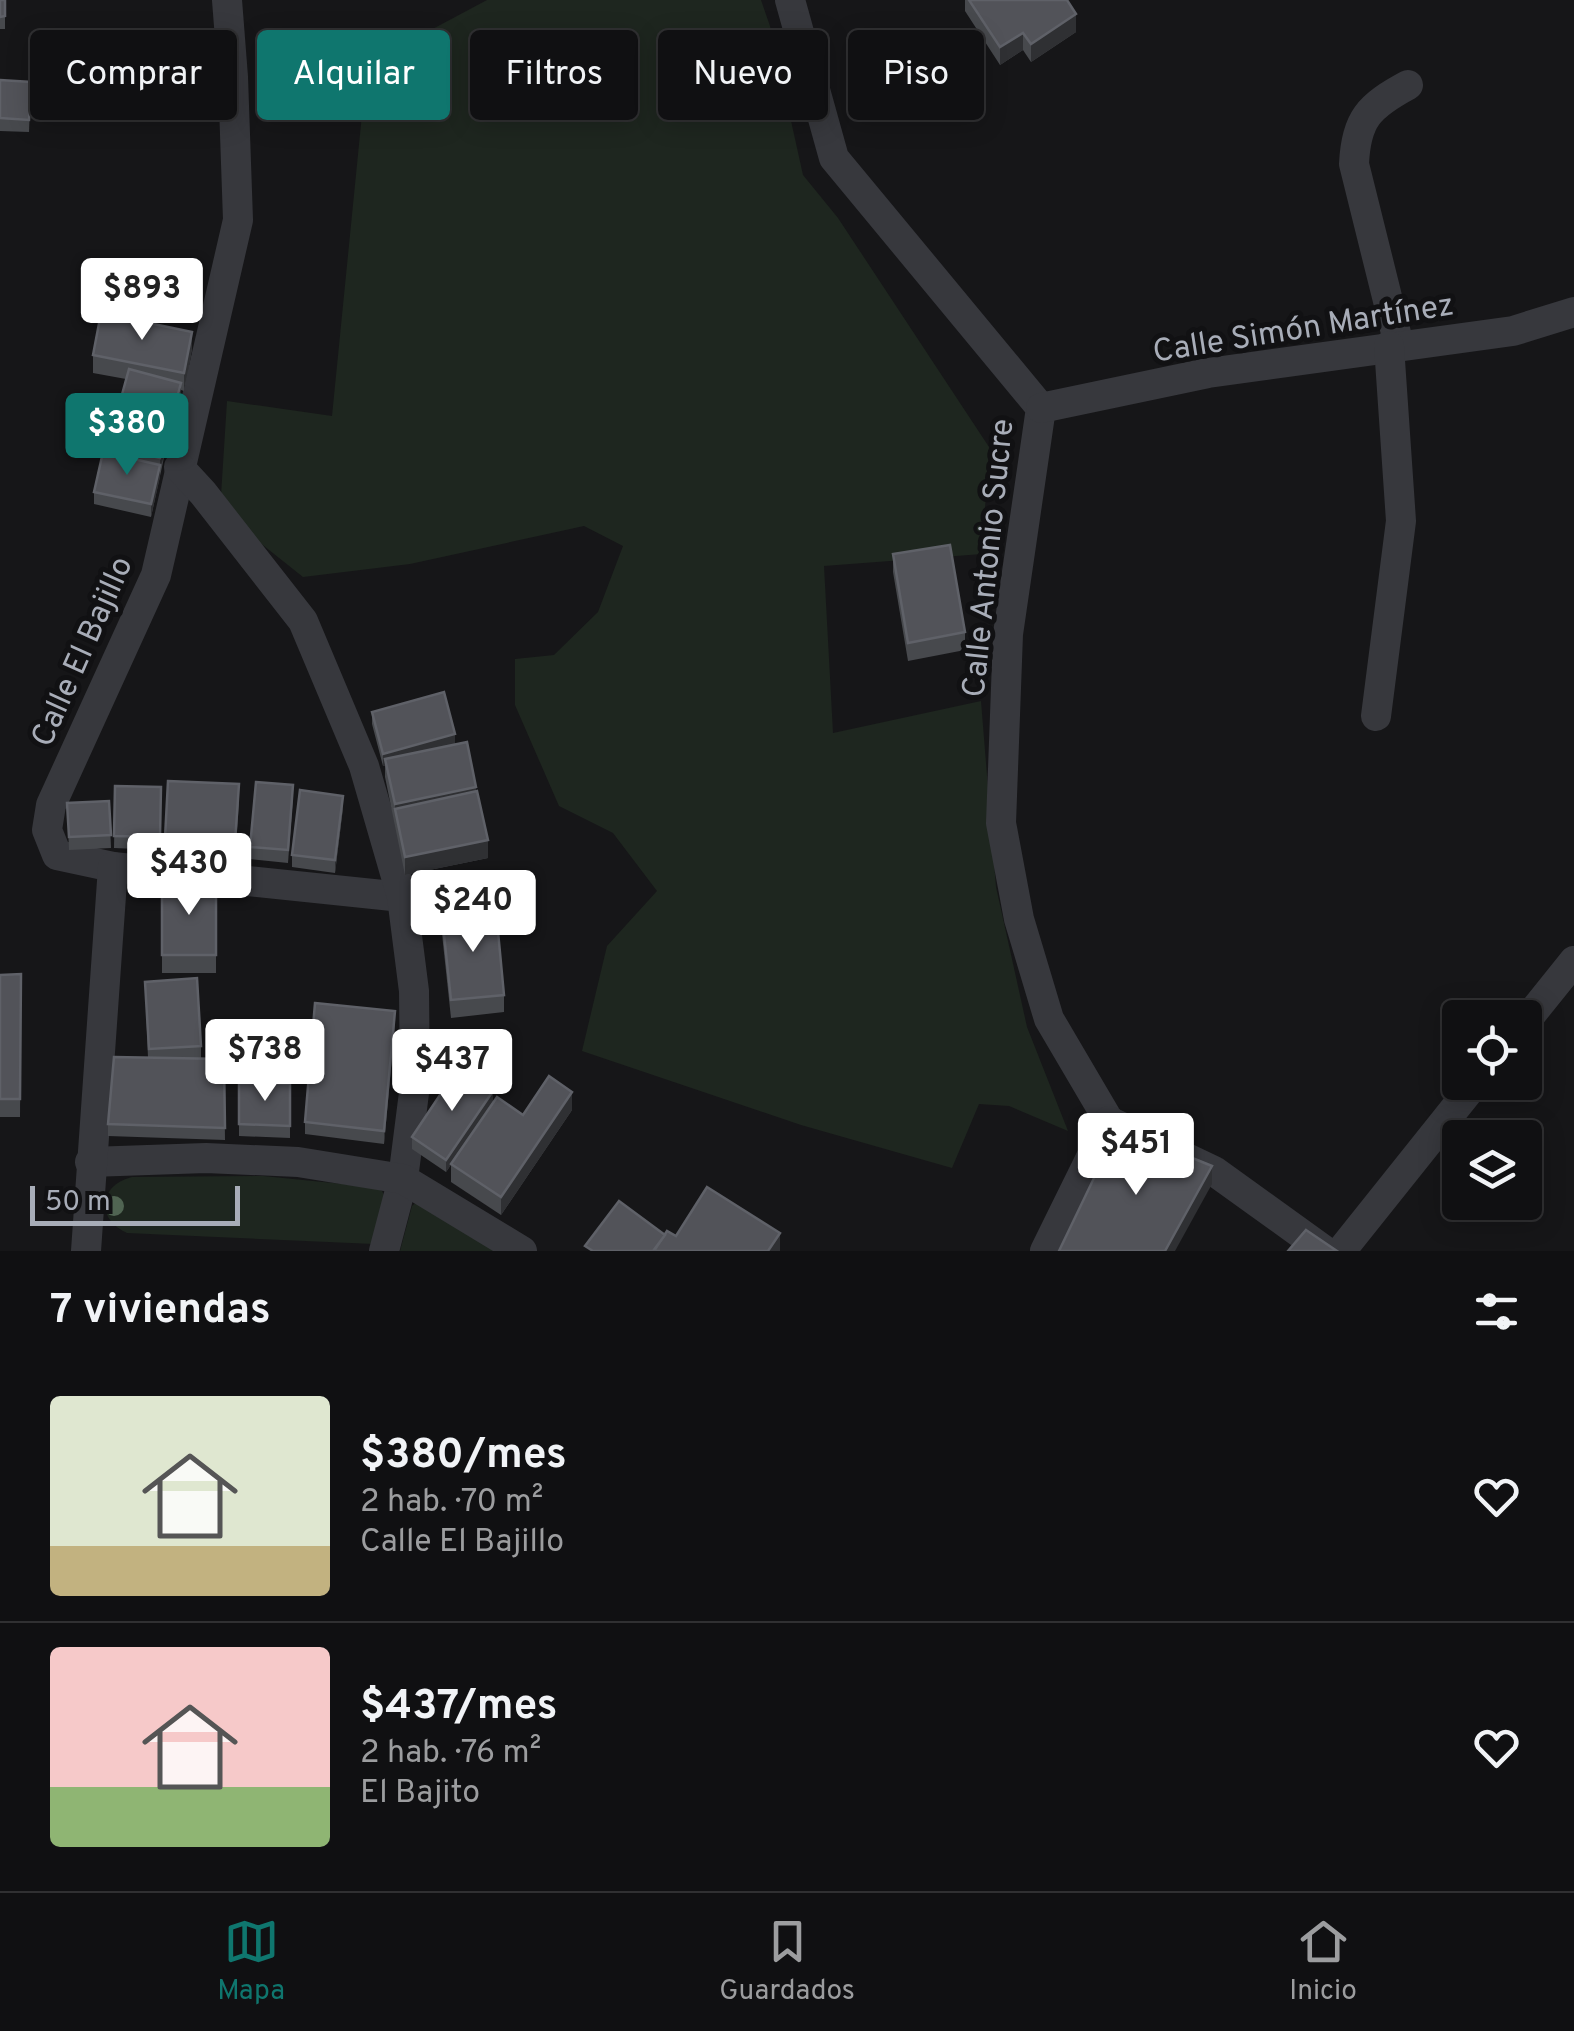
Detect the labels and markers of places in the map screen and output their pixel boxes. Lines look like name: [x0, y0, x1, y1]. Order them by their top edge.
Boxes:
pin: $893: [83, 258, 201, 343]
pin: $380: [68, 393, 186, 478]
pin: $430: [130, 833, 248, 918]
pin: $240: [414, 870, 532, 955]
pin: $738: [206, 1019, 324, 1104]
pin: $437: [393, 1029, 511, 1114]
pin: $451: [1077, 1113, 1195, 1198]

